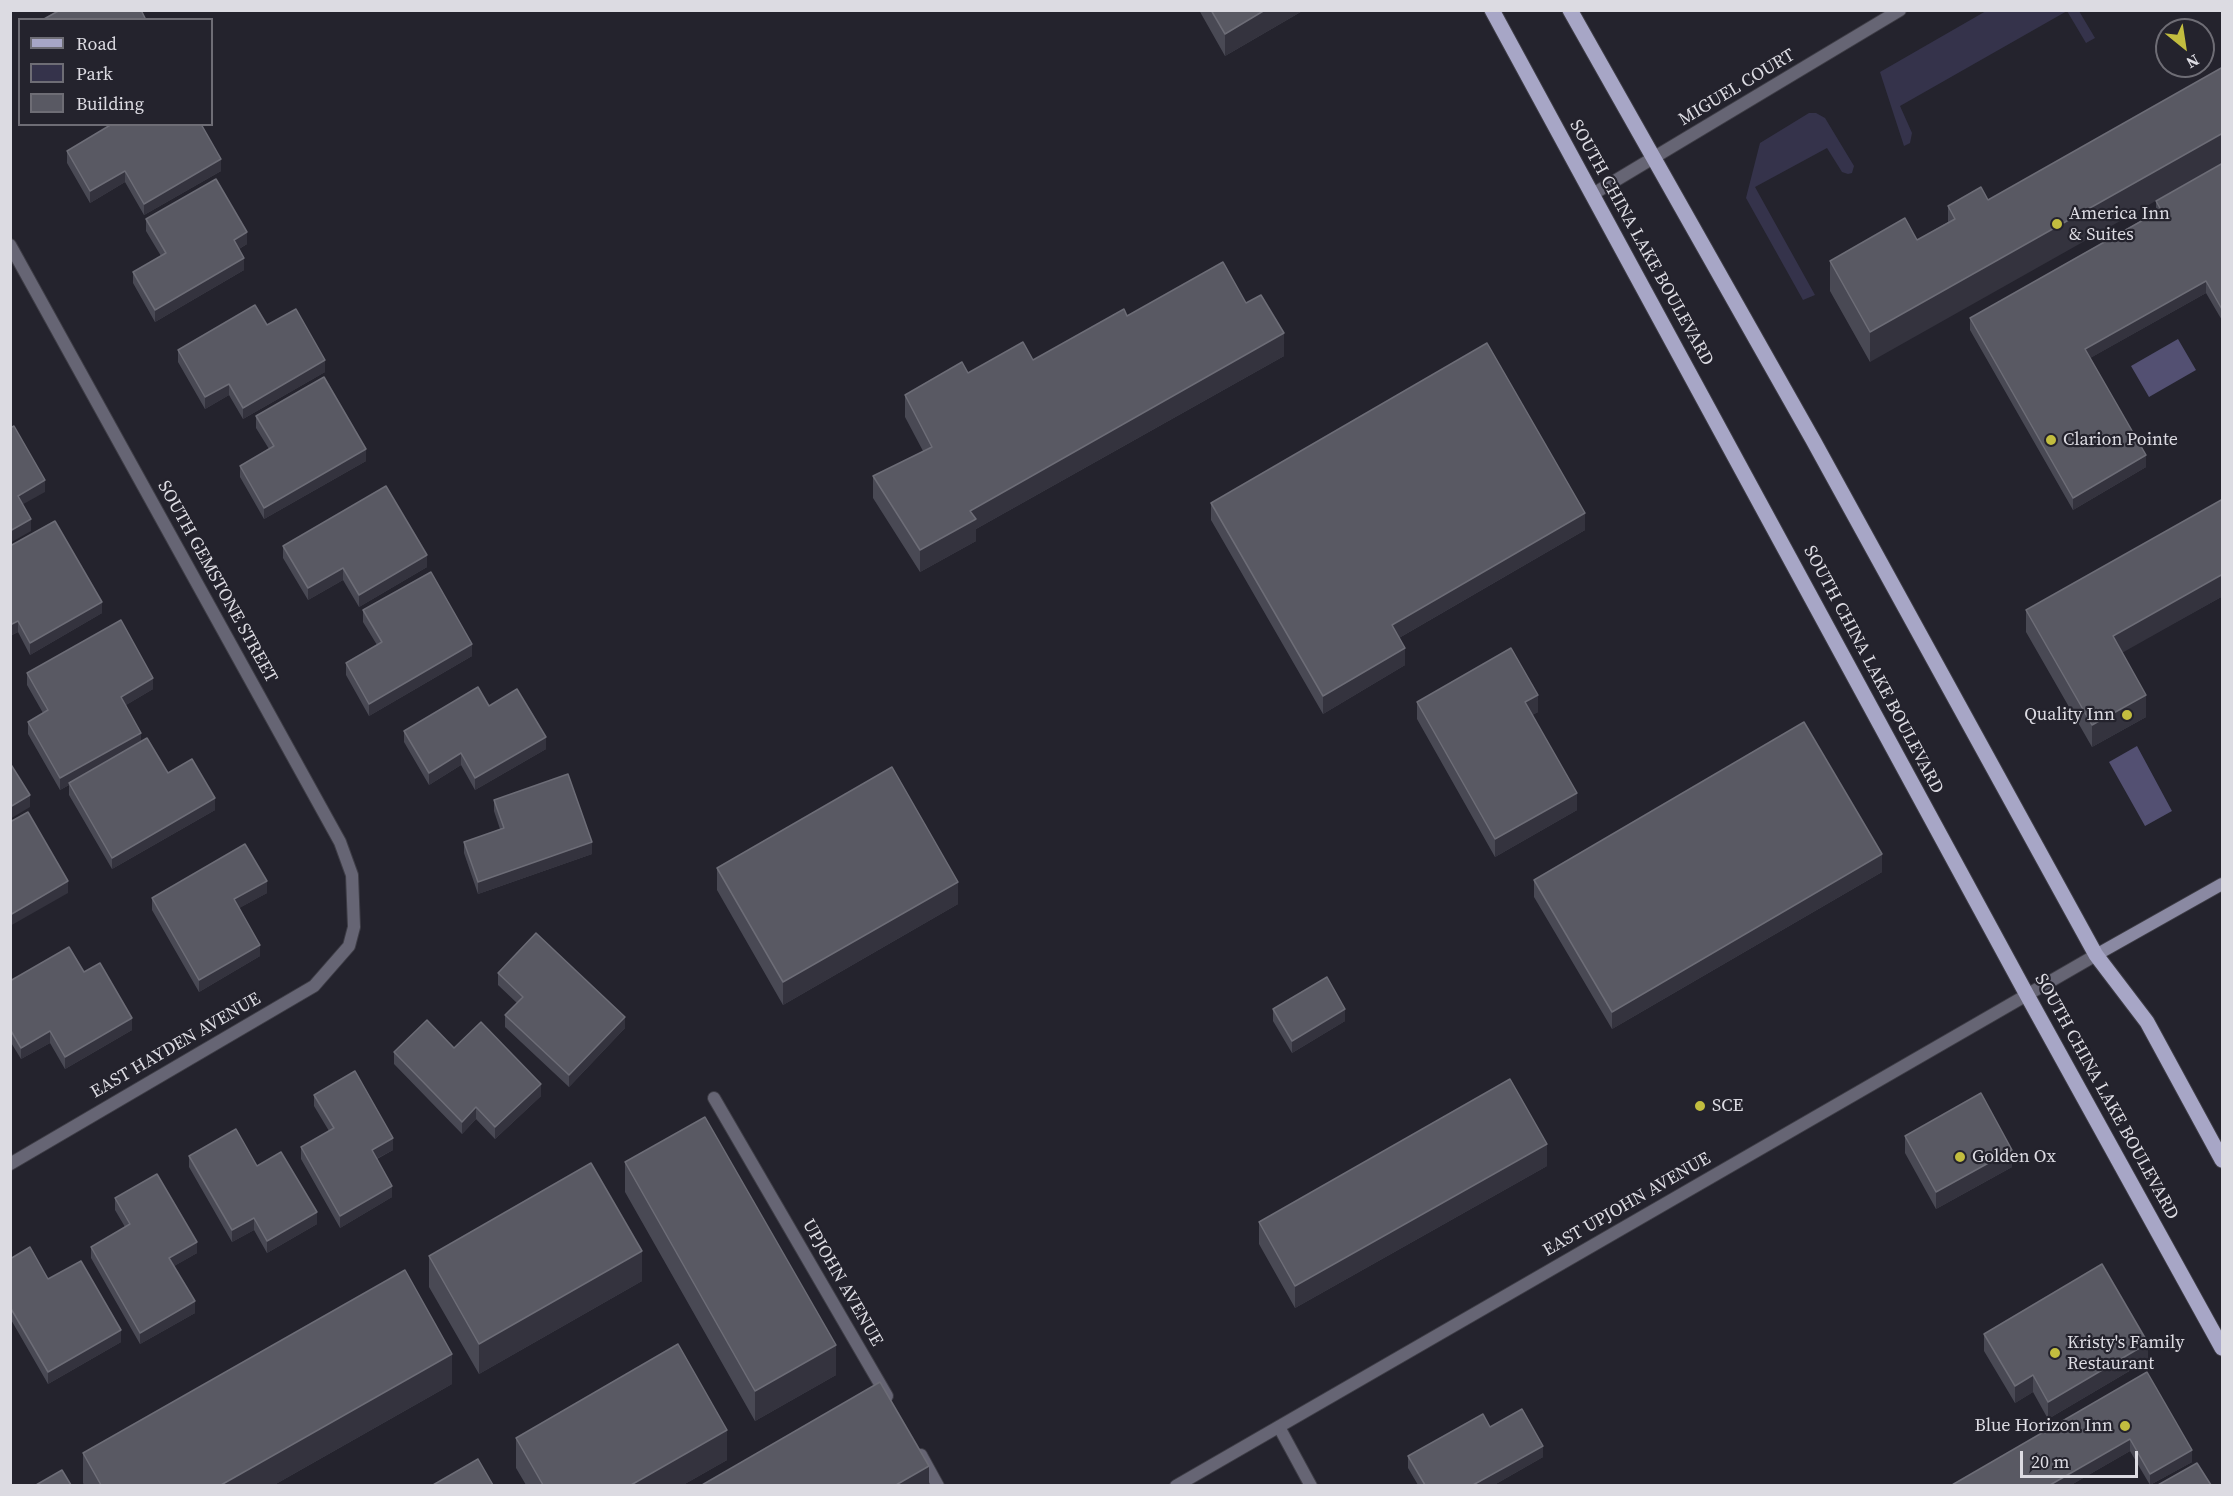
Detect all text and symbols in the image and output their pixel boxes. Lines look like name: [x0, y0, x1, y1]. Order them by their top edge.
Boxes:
legend: [18, 18, 213, 126]
north arrow: [2155, 18, 2215, 78]
text: Road: [76, 31, 117, 56]
street label: MIGUEL COURT: [1675, 45, 1799, 131]
text: N: [2182, 49, 2204, 74]
text: Park: [76, 61, 113, 86]
text: Building: [76, 91, 144, 116]
street label: SOUTH CHINA LAKE BOULEVARD: [1564, 116, 1718, 370]
place label: America Inn & Suites: [2069, 203, 2170, 246]
marker: America Inn & Suites: [2050, 217, 2064, 231]
place label: Clarion Pointe: [2063, 429, 2178, 451]
marker: Clarion Pointe: [2044, 433, 2058, 447]
street label: SOUTH GEMSTONE STREET: [152, 477, 282, 687]
street label: SOUTH CHINA LAKE BOULEVARD: [1798, 542, 1948, 798]
place label: Quality Inn: [2024, 704, 2115, 726]
marker: Quality Inn: [2120, 708, 2134, 722]
street label: SOUTH CHINA LAKE BOULEVARD: [2029, 970, 2183, 1224]
street label: EAST HAYDEN AVENUE: [87, 988, 265, 1104]
place label: SCE: [1712, 1095, 1743, 1117]
marker: SCE: [1693, 1099, 1707, 1113]
place label: Golden Ox: [1972, 1146, 2056, 1168]
street label: EAST UPJOHN AVENUE: [1539, 1148, 1715, 1262]
marker: Golden Ox: [1953, 1150, 1967, 1164]
street label: UPJOHN AVENUE: [797, 1216, 887, 1350]
place label: Kristy's Family Restaurant: [2067, 1332, 2184, 1374]
marker: Kristy's Family Restaurant: [2048, 1346, 2062, 1360]
place label: Blue Horizon Inn: [1975, 1415, 2113, 1437]
marker: Blue Horizon Inn: [2118, 1419, 2132, 1433]
scale bar: [2023, 1439, 2142, 1477]
text: 20 m: [2031, 1449, 2069, 1474]

